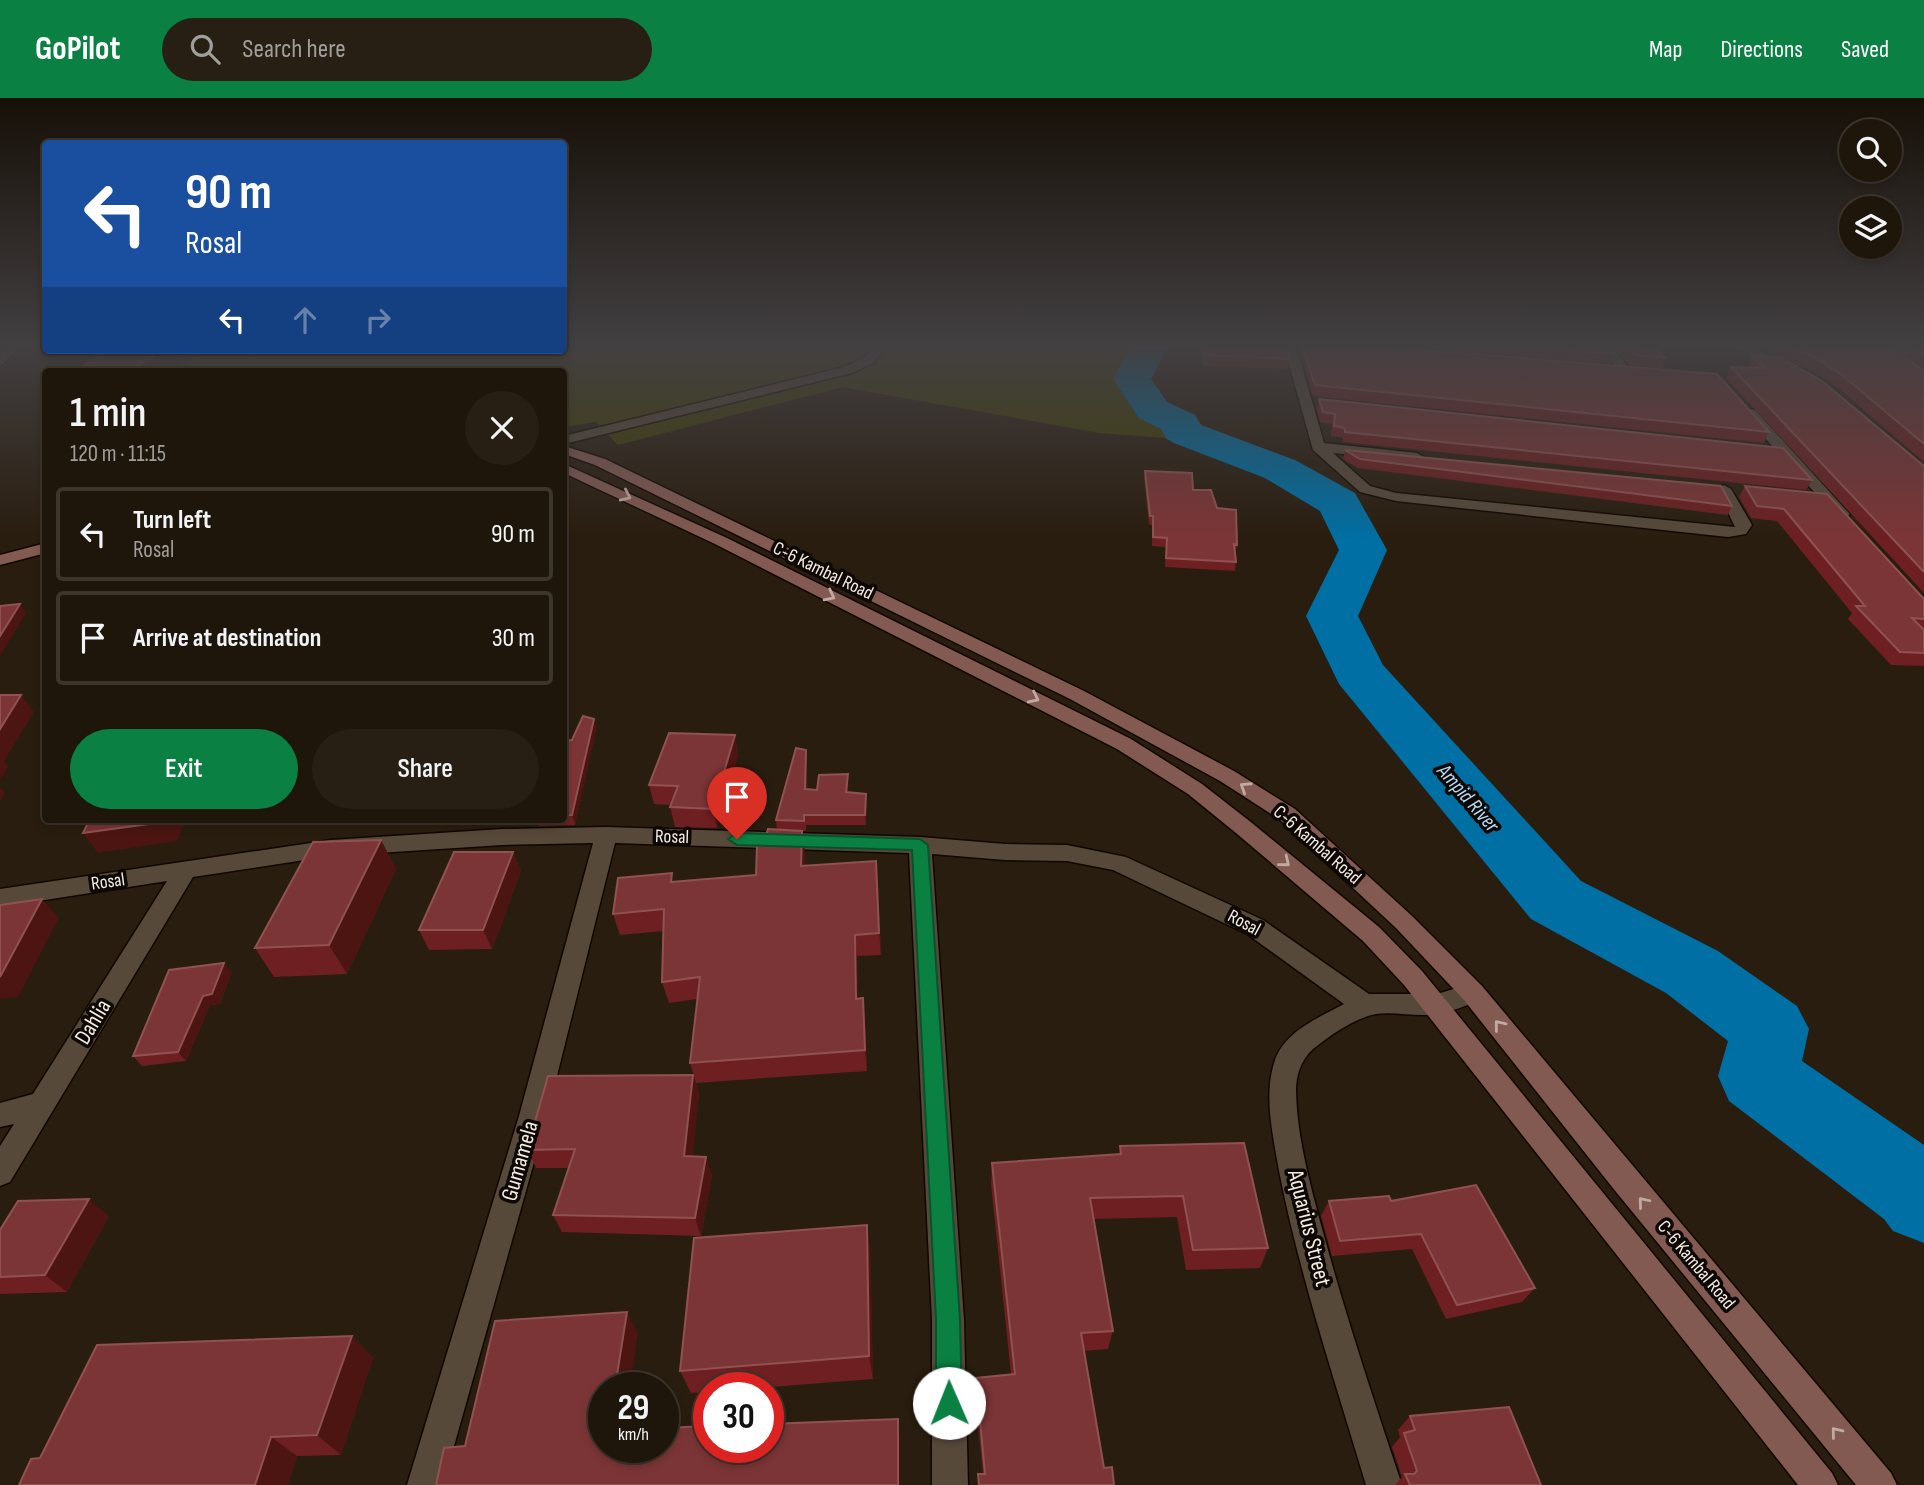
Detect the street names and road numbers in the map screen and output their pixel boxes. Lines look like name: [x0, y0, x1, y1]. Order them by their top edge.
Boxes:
street label: C-6 Kambal Road: [769, 537, 877, 605]
street label: C-6 Kambal Road: [1268, 801, 1366, 889]
street label: Rosal: [655, 825, 689, 849]
street label: Rosal: [90, 868, 126, 896]
street label: Rosal: [1224, 905, 1264, 941]
street label: Dahlia: [69, 994, 117, 1050]
street label: Gumamela: [495, 1118, 545, 1204]
street label: Aquarius Street: [1281, 1166, 1337, 1289]
street label: C-6 Kambal Road: [1652, 1216, 1740, 1314]

